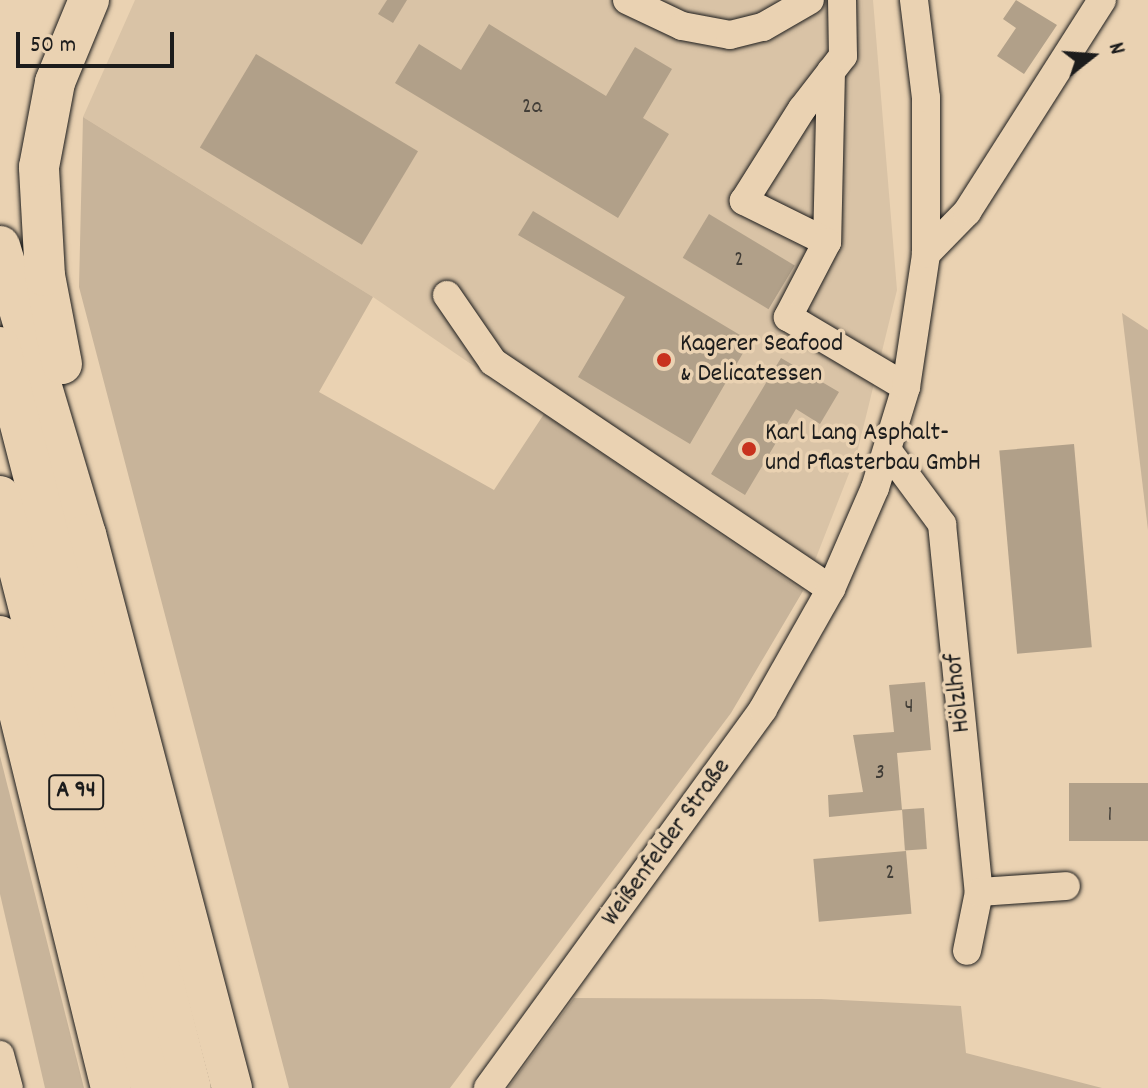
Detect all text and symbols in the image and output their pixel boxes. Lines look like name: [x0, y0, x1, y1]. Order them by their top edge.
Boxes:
scale bar: [20, 16, 178, 66]
north arrow: [1052, 16, 1132, 96]
text: 50 m: [30, 29, 76, 63]
text: N: [1099, 39, 1132, 59]
house number: 2a: [522, 95, 542, 121]
house number: 2: [734, 248, 744, 274]
place label: Kagerer Seafood & Delicatessen: [680, 329, 843, 390]
marker: Kagerer Seafood & Delicatessen: [655, 351, 673, 369]
place label: Karl Lang Asphalt- und Pflasterbau GmbH: [765, 418, 981, 480]
marker: Karl Lang Asphalt- und Pflasterbau GmbH: [740, 440, 758, 458]
street label: Hölzlhof: [939, 652, 979, 734]
house number: 4: [904, 695, 914, 721]
street label: Weißenfelder Straße: [596, 753, 738, 933]
house number: 3: [875, 761, 885, 787]
road number: A 94: [48, 772, 104, 812]
house number: 1: [1108, 803, 1112, 829]
house number: 2: [885, 861, 895, 887]

